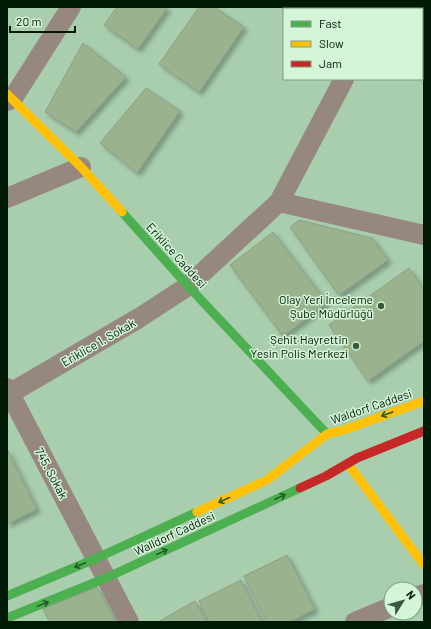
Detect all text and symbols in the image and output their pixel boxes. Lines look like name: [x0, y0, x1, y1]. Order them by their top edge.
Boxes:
scale bar: [10, 8, 75, 34]
legend: [283, 8, 423, 80]
text: 20 m: [16, 14, 42, 28]
text: Fast: [319, 16, 342, 30]
text: Slow: [319, 36, 344, 50]
text: Jam: [319, 56, 342, 70]
street label: Eriklice Caddesi: [144, 219, 210, 291]
place label: Olay Yeri İnceleme Şube Müdürlüğü: [279, 292, 373, 320]
marker: Olay Yeri İnceleme Şube Müdürlüğü: [376, 301, 386, 311]
street label: Eriklice 1. Sokak: [59, 315, 137, 369]
place label: Şehit Hayrettin Yesin Polis Merkezi: [251, 332, 348, 360]
marker: Şehit Hayrettin Yesin Polis Merkezi: [351, 341, 361, 351]
street label: Waldorf Caddesi: [329, 386, 413, 426]
one-way arrow: [381, 411, 394, 418]
street label: 745. Sokak: [33, 445, 71, 501]
one-way arrow: [274, 493, 286, 500]
one-way arrow: [218, 497, 230, 504]
street label: Walldorf Caddesi: [131, 508, 217, 558]
one-way arrow: [156, 548, 168, 555]
one-way arrow: [74, 562, 86, 570]
north arrow: [383, 581, 423, 621]
text: N: [404, 588, 419, 602]
one-way arrow: [37, 599, 49, 607]

